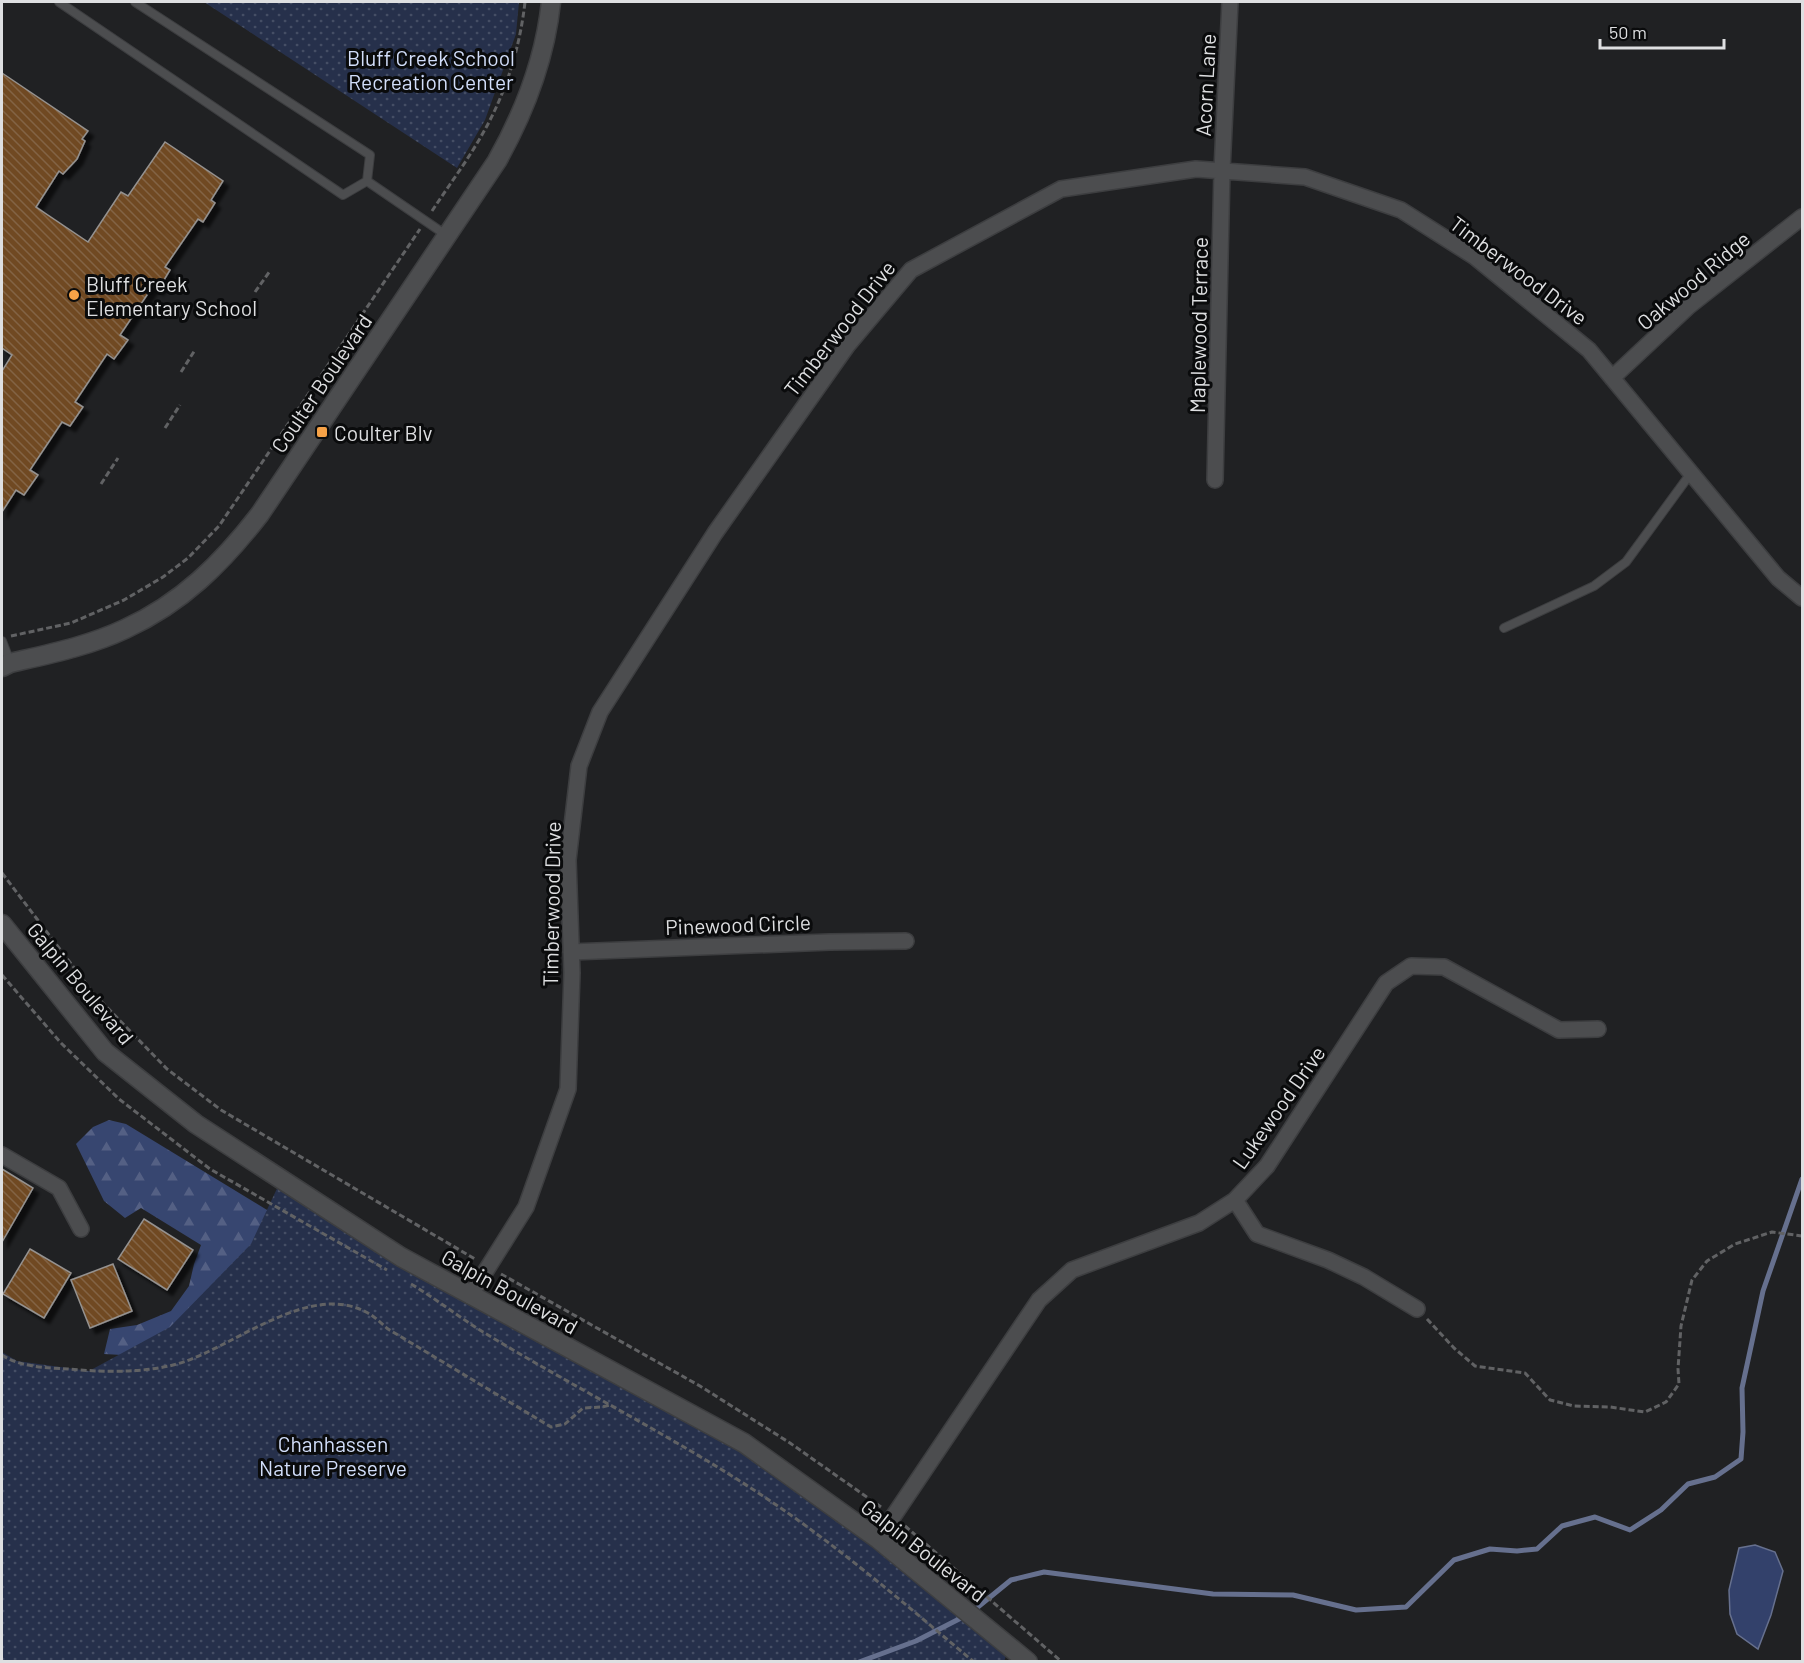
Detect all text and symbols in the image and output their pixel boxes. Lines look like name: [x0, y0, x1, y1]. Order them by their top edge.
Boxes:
scale bar: [1600, 12, 1724, 50]
text: 50 m: [1609, 21, 1647, 43]
street label: Acorn Lane: [1190, 33, 1220, 137]
park label: Bluff Creek School Recreation Center: [347, 45, 515, 94]
street label: Timberwood Drive: [1445, 210, 1593, 330]
street label: Oakwood Ridge: [1631, 226, 1755, 334]
street label: Maplewood Terrace: [1184, 237, 1212, 413]
street label: Timberwood Drive: [778, 255, 900, 401]
place label: Bluff Creek Elementary School: [86, 271, 257, 320]
marker: Bluff Creek Elementary School: [67, 288, 81, 302]
street label: Coulter Boulevard: [265, 309, 377, 457]
place label: Coulter Blv: [334, 420, 433, 445]
marker: Coulter Blv: [315, 425, 329, 439]
street label: Timberwood Drive: [537, 821, 565, 987]
street label: Pinewood Circle: [665, 909, 811, 939]
street label: Galpin Boulevard: [23, 917, 139, 1049]
street label: Lukewood Drive: [1226, 1041, 1330, 1173]
street label: Galpin Boulevard: [438, 1243, 582, 1339]
park label: Chanhassen Nature Preserve: [259, 1431, 407, 1480]
street label: Galpin Boulevard: [856, 1493, 992, 1607]

